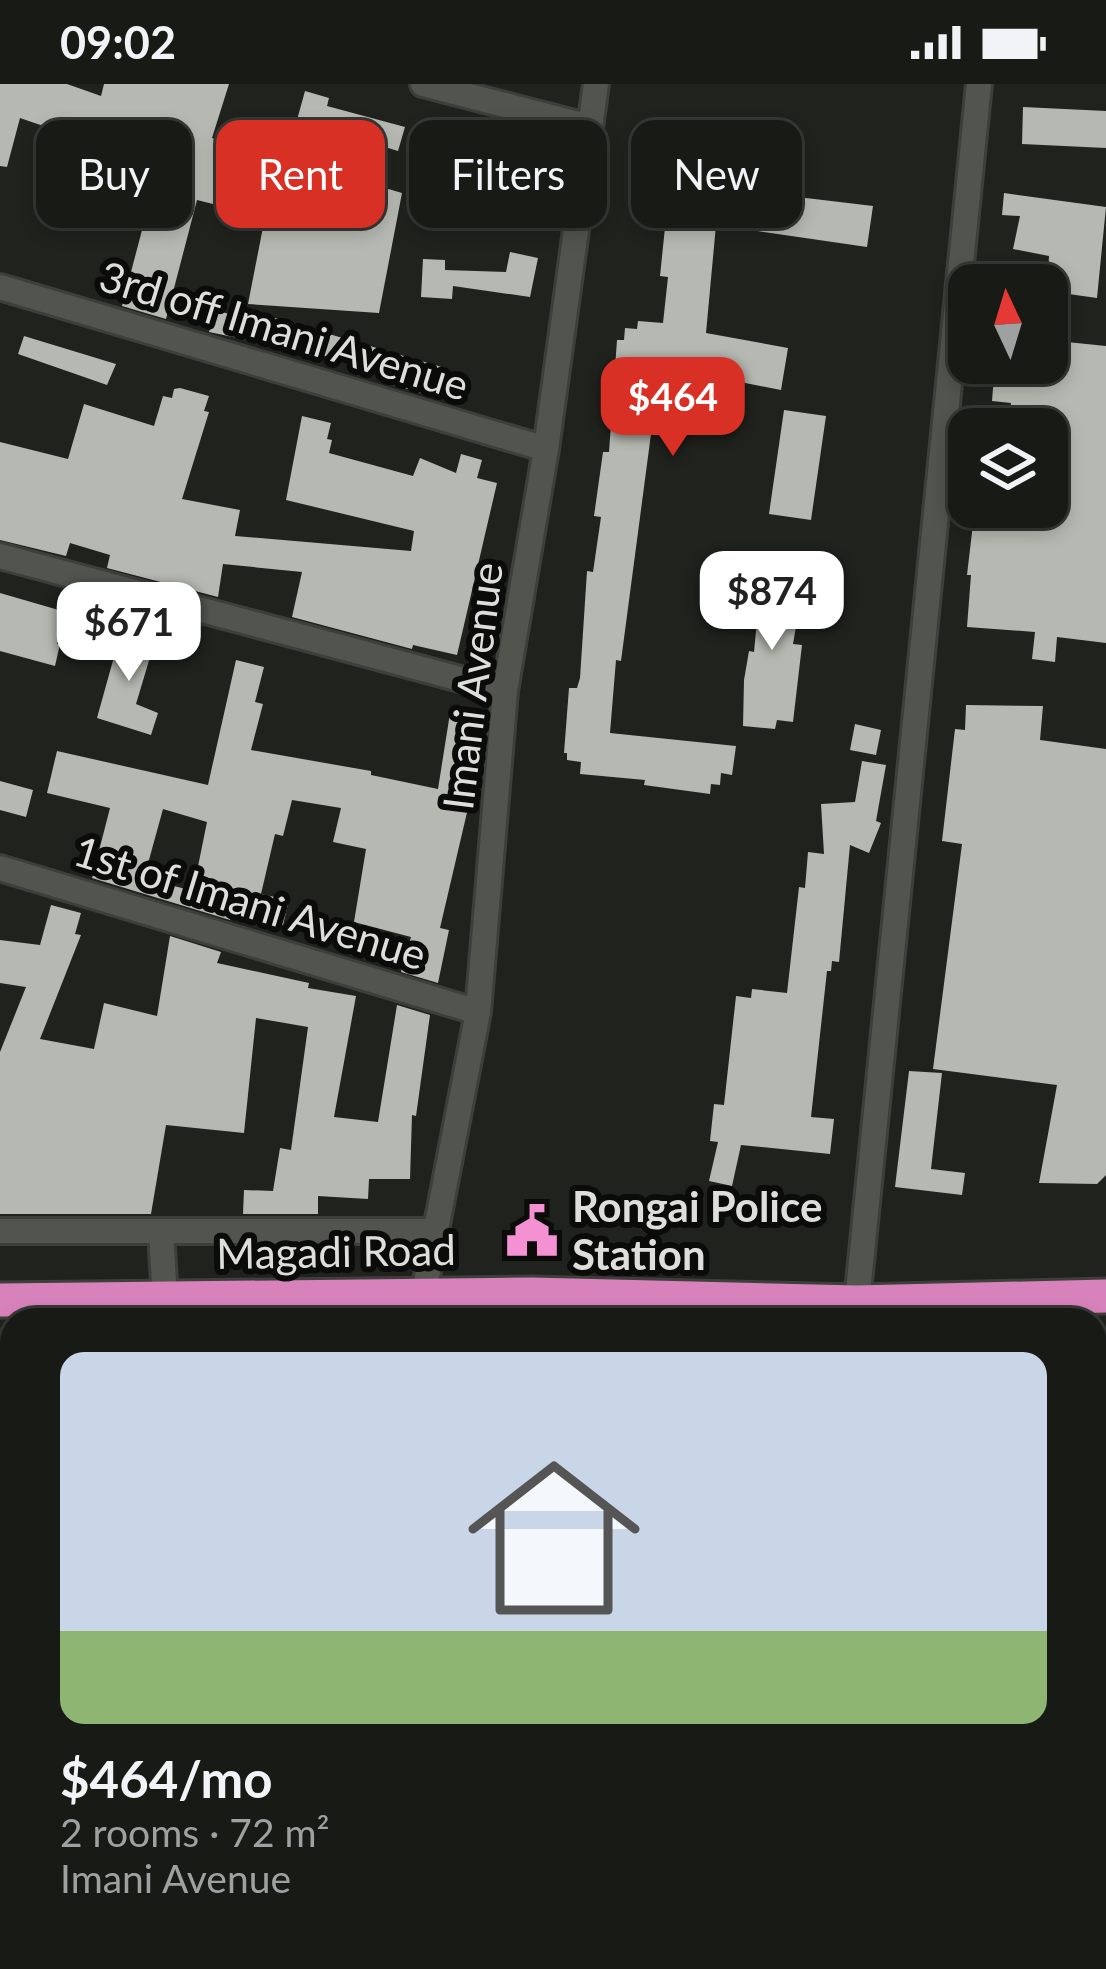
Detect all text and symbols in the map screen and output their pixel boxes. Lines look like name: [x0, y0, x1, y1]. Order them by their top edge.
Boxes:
text: 09:02: [60, 15, 176, 69]
chip: Buy: [36, 120, 192, 228]
chip: Rent: [216, 120, 385, 228]
chip: Filters: [409, 120, 607, 228]
chip: New: [631, 120, 802, 228]
street label: 3rd off Imani Avenue: [94, 250, 475, 410]
north arrow: [948, 264, 1068, 384]
map controls: [948, 264, 1068, 528]
pin: $464: [602, 357, 744, 459]
text: $464: [628, 373, 718, 419]
button: layers: [948, 408, 1068, 528]
pin: $874: [701, 551, 843, 653]
street label: Imani Avenue: [432, 559, 512, 812]
text: $874: [727, 567, 817, 613]
pin: $671: [58, 582, 200, 684]
text: $671: [84, 598, 174, 644]
street label: 1st of Imani Avenue: [68, 825, 432, 979]
place label: Rongai Police Station: [572, 1181, 822, 1279]
public building icon: Rongai Police Station: [503, 1202, 561, 1260]
street label: Magadi Road: [216, 1224, 456, 1278]
icon: home: [446, 1430, 662, 1646]
text: $464/mo: [60, 1748, 273, 1809]
text: 2 rooms · 72 m²: [60, 1809, 330, 1855]
text: Imani Avenue: [60, 1855, 291, 1901]

